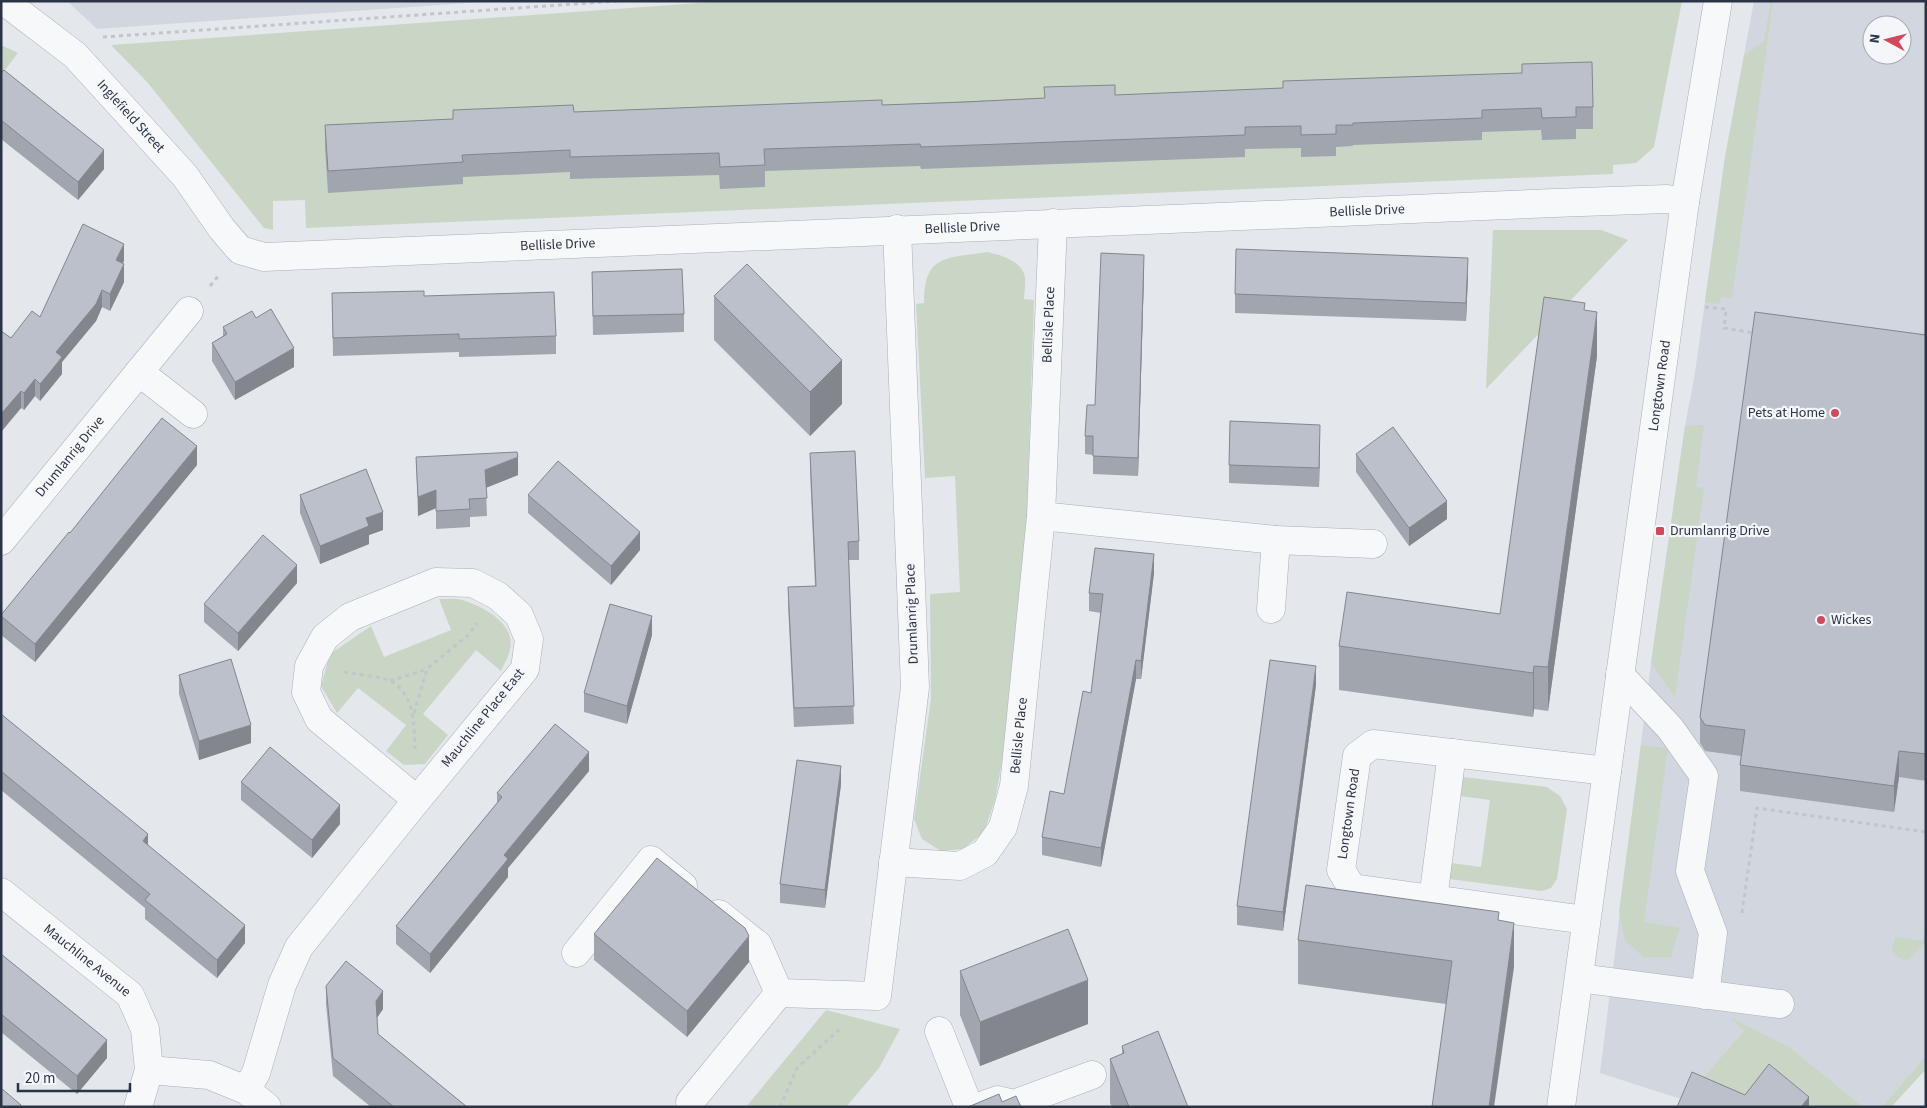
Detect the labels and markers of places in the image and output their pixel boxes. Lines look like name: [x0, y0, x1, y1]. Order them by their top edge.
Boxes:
place label: Pets at Home: [1748, 403, 1825, 423]
marker: Pets at Home: [1829, 407, 1841, 419]
place label: Drumlanrig Drive: [1670, 521, 1770, 541]
marker: Drumlanrig Drive: [1654, 525, 1666, 537]
place label: Wickes: [1831, 610, 1871, 630]
marker: Wickes: [1815, 614, 1827, 626]

